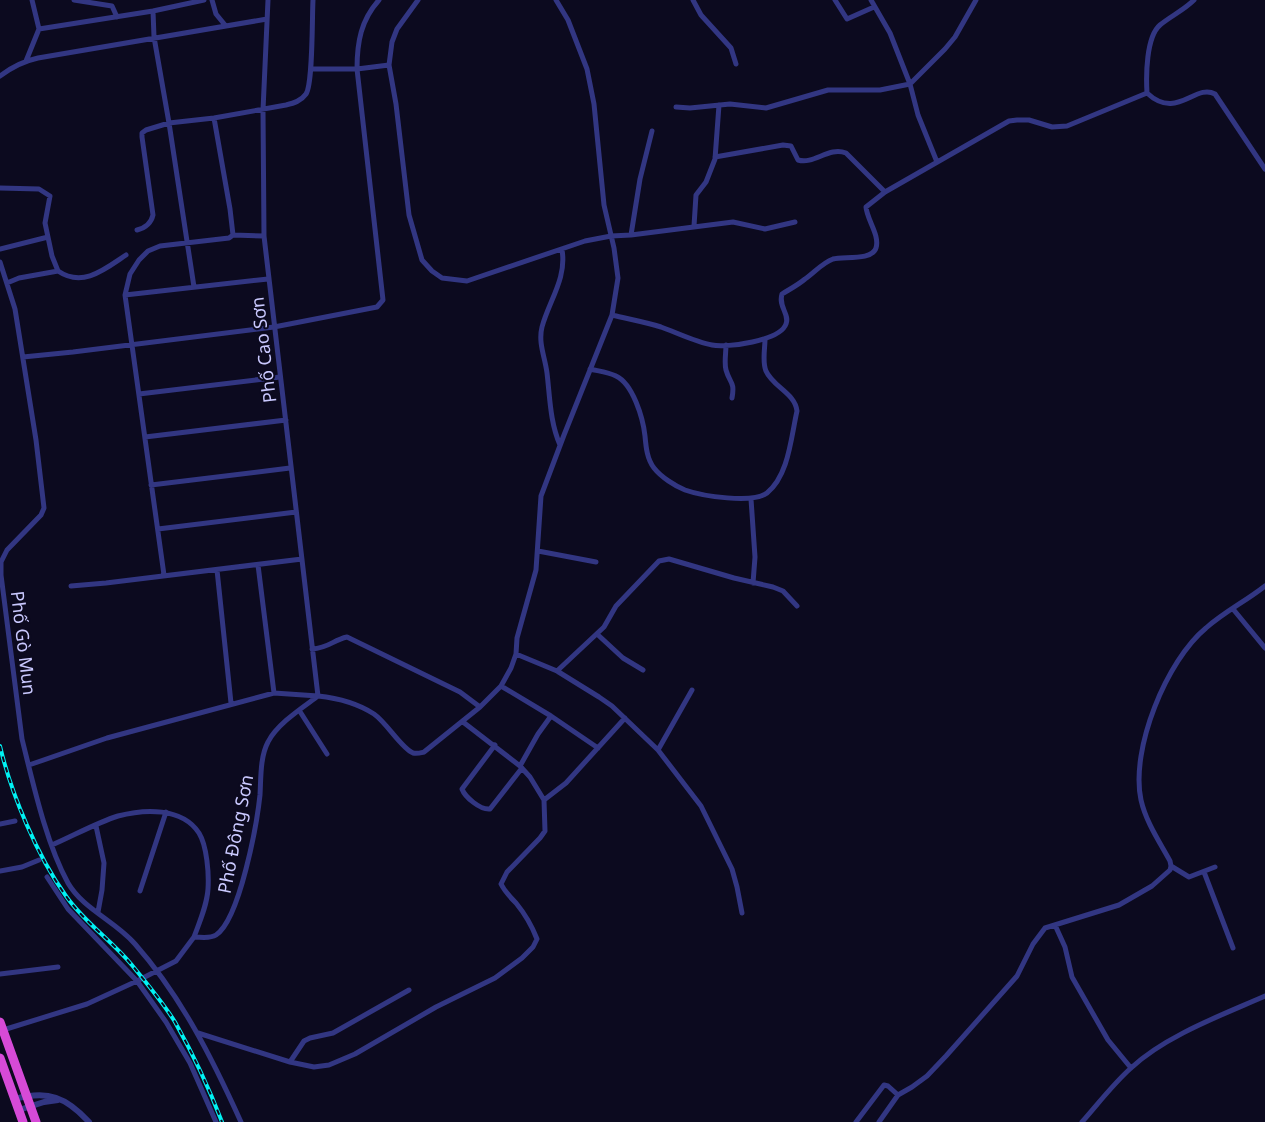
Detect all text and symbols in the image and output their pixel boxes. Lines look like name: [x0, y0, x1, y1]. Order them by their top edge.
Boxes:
street label: Phố Cao Sơn: [245, 296, 281, 404]
street label: Phố Gò Mun: [6, 590, 42, 696]
street label: Phố Đông Sơn: [212, 773, 258, 895]

